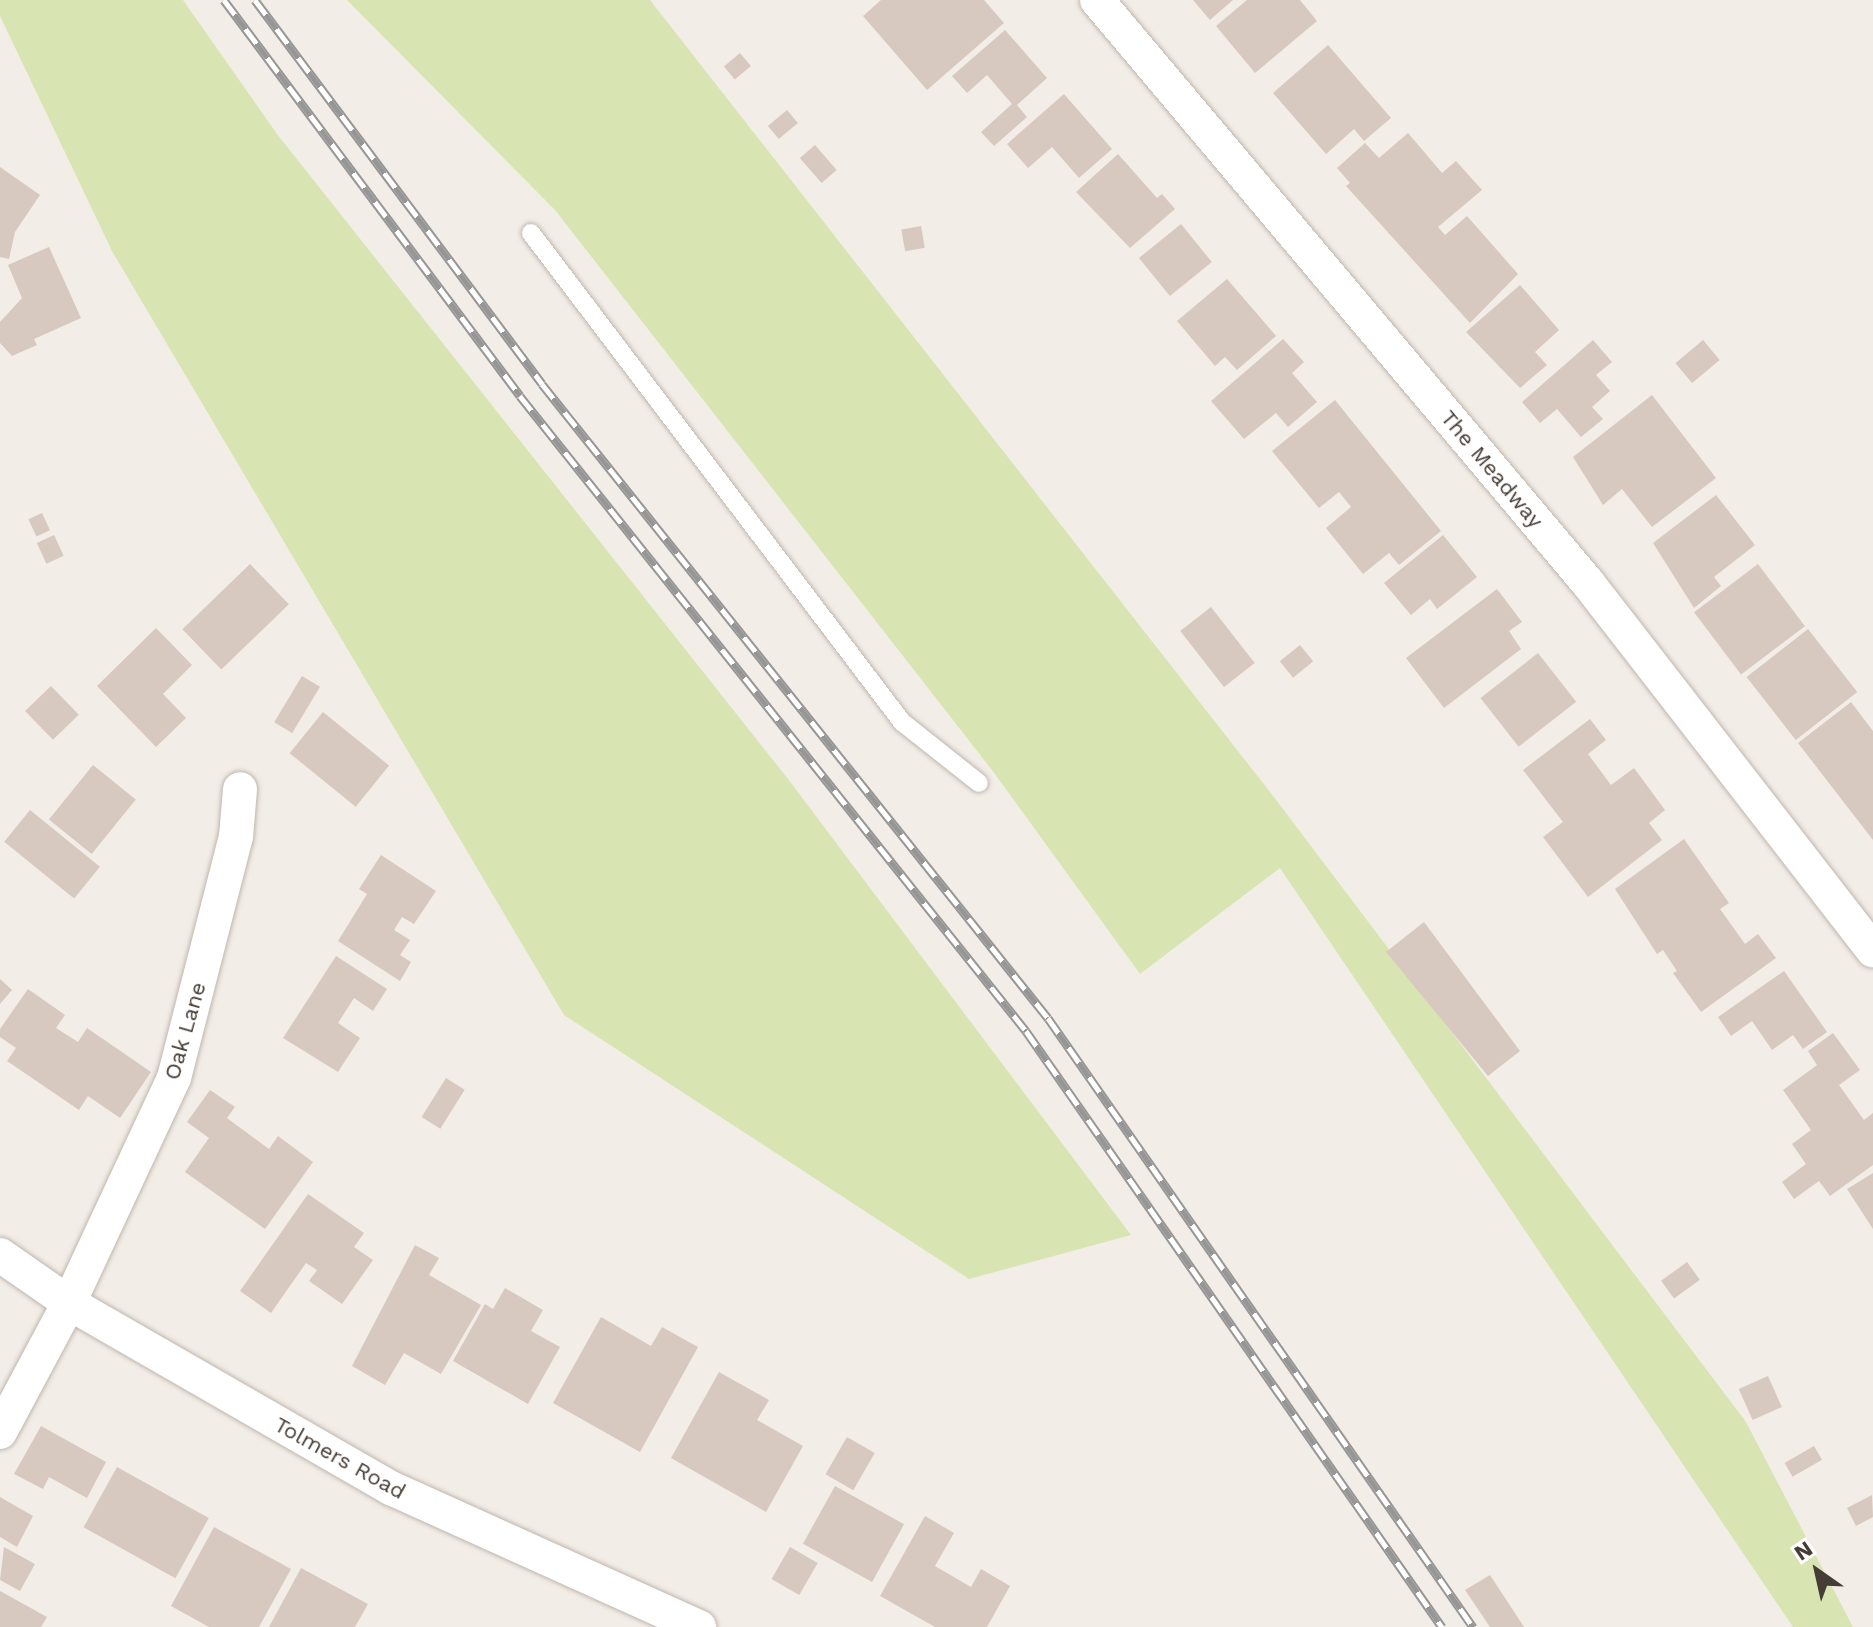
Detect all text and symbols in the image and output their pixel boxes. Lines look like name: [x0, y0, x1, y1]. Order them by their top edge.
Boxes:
street label: The Meadway: [1435, 405, 1549, 533]
street label: Oak Lane: [158, 979, 212, 1083]
street label: Tolmers Road: [270, 1411, 410, 1505]
north arrow: [1777, 1531, 1857, 1611]
text: N: [1790, 1536, 1817, 1566]

